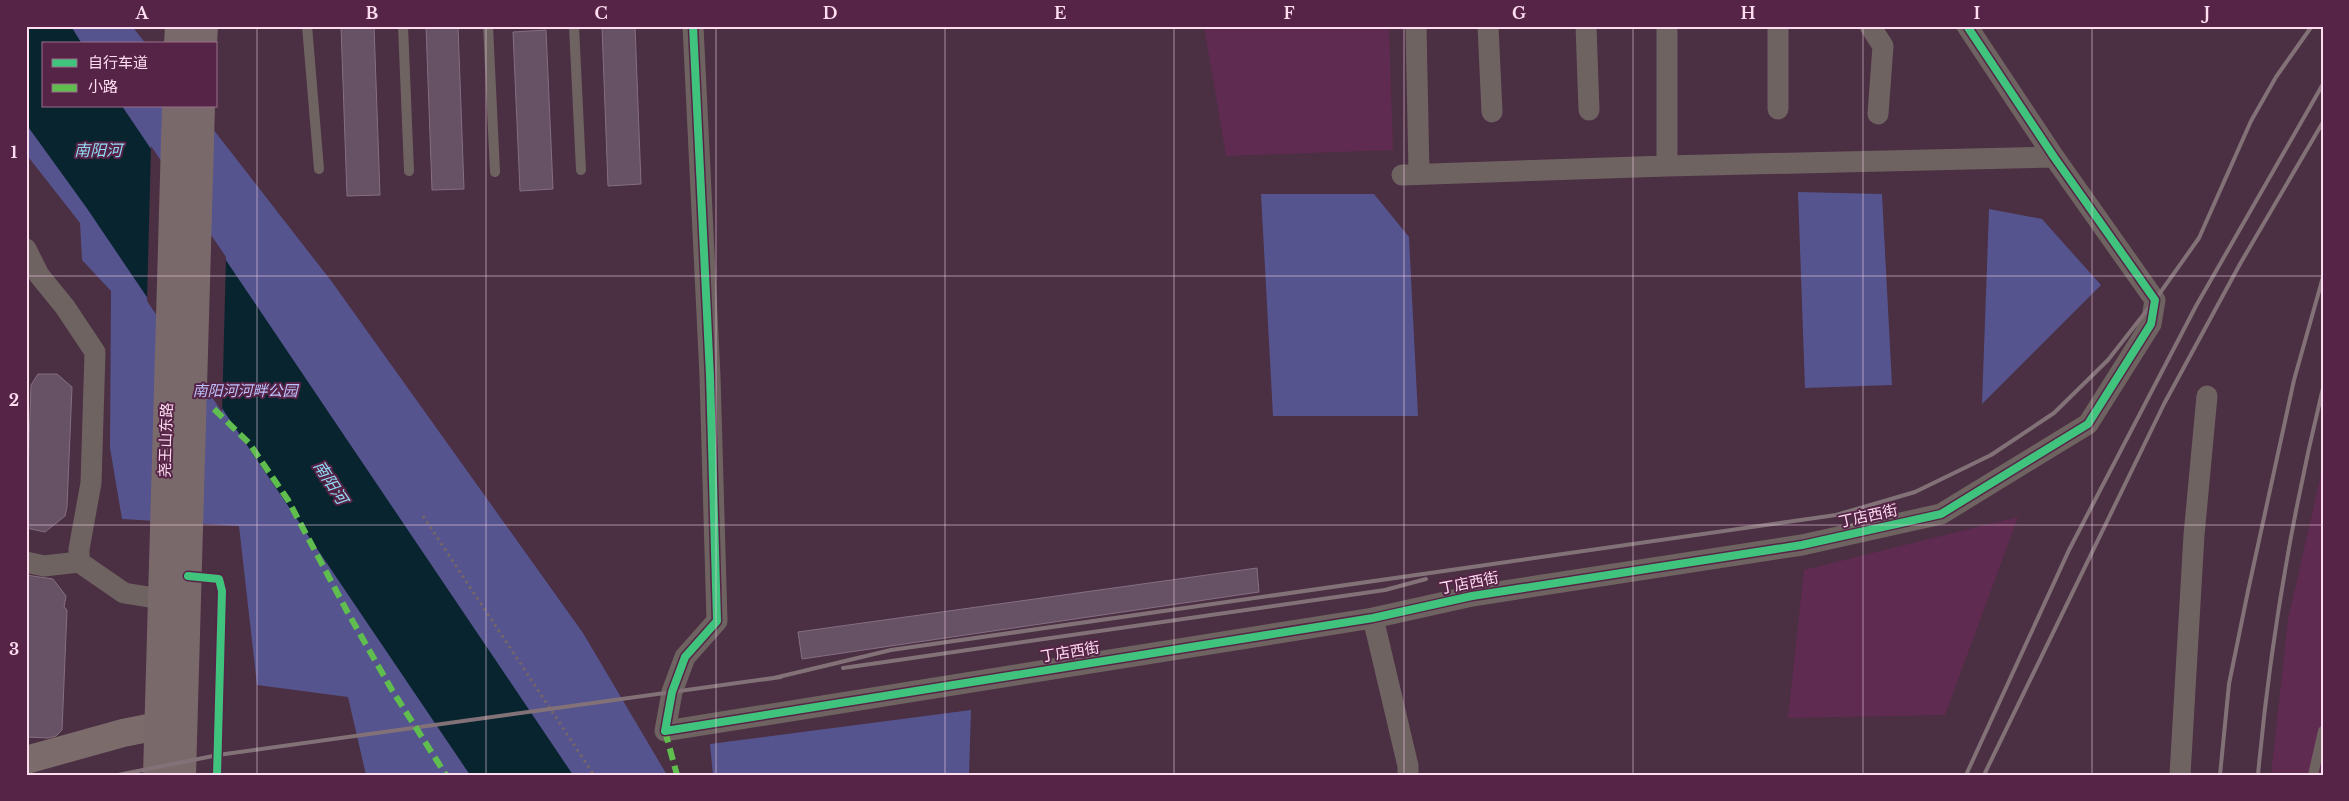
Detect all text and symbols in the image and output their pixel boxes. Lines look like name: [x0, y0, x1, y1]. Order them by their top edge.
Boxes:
text: A: [135, 3, 150, 23]
text: B: [366, 3, 379, 23]
text: C: [594, 3, 608, 23]
text: D: [823, 3, 837, 23]
text: E: [1054, 3, 1066, 23]
text: F: [1283, 3, 1295, 23]
text: G: [1512, 3, 1526, 23]
text: H: [1740, 3, 1756, 23]
text: I: [1974, 3, 1981, 23]
text: J: [2201, 3, 2210, 23]
legend: [42, 42, 218, 108]
text: 自行车道: [88, 53, 148, 72]
text: 小路: [88, 77, 118, 96]
water label: 南阳河: [74, 140, 125, 160]
text: 1: [11, 142, 18, 162]
park label: 南阳河河畔公园: [192, 381, 299, 400]
text: 2: [9, 390, 19, 410]
street label: 尧王山东路: [155, 402, 176, 478]
water label: 南阳河: [310, 456, 354, 510]
street label: 丁店西街: [1837, 500, 1899, 531]
street label: 丁店西街: [1438, 567, 1500, 598]
street label: 丁店西街: [1039, 637, 1101, 666]
text: 3: [9, 639, 19, 659]

